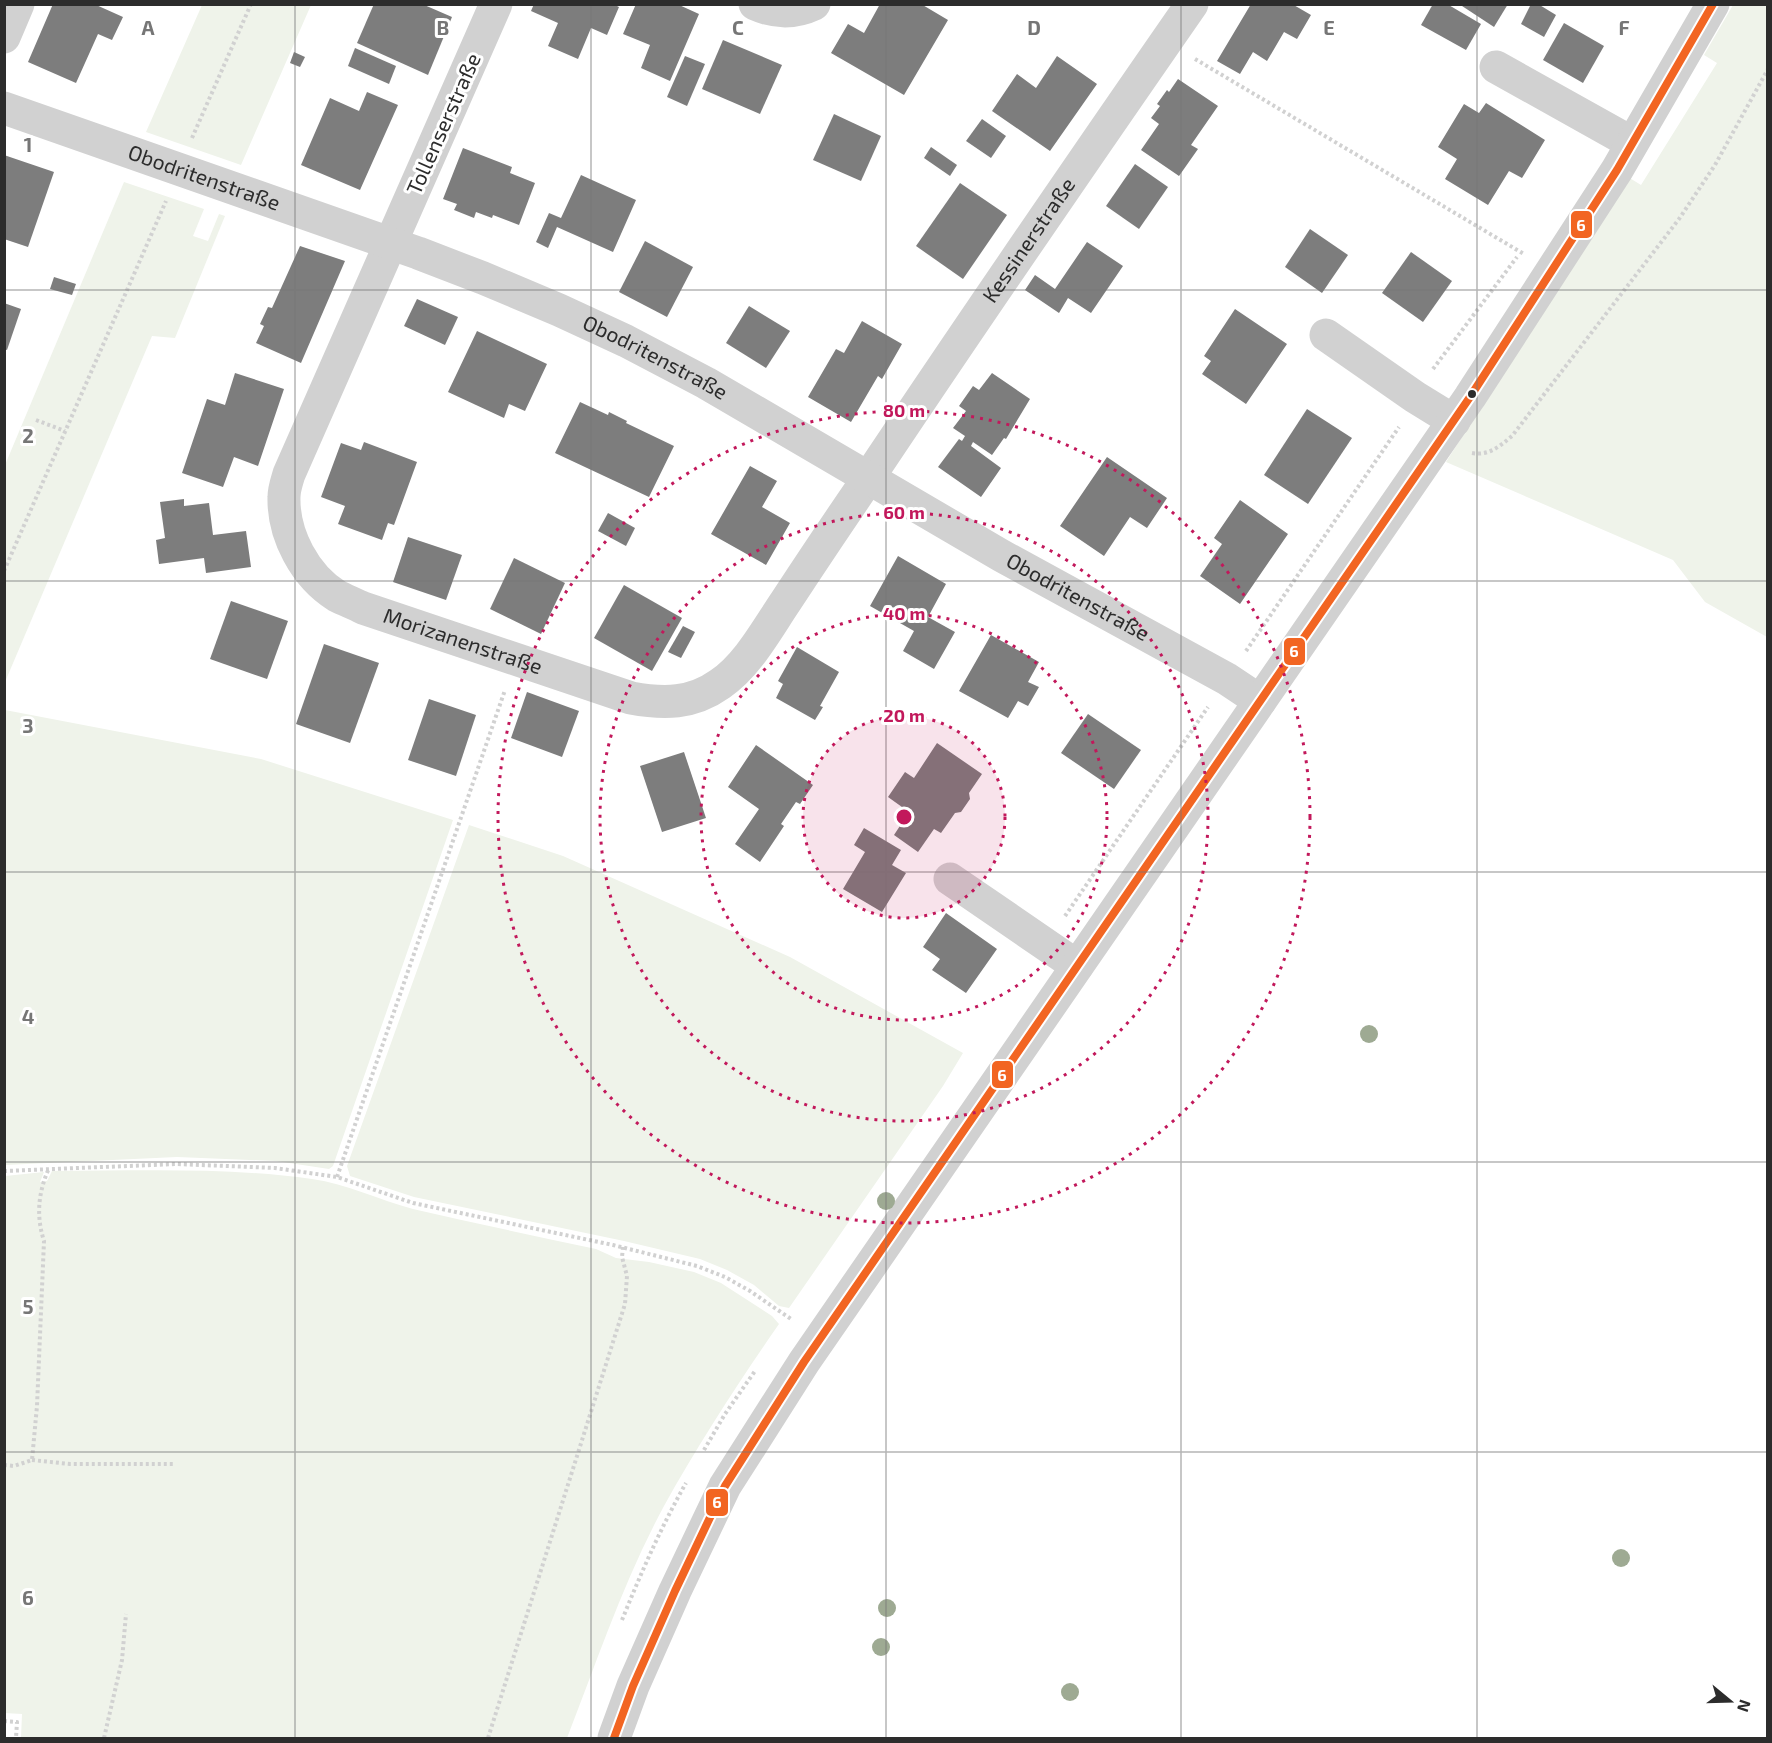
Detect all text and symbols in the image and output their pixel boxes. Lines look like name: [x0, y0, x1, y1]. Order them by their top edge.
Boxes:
text: A: [141, 15, 155, 39]
text: B: [437, 15, 449, 39]
text: C: [732, 15, 744, 39]
text: D: [1027, 15, 1041, 39]
text: E: [1323, 15, 1335, 39]
text: F: [1618, 15, 1630, 39]
street label: Tollenserstraße: [400, 49, 485, 198]
text: 1: [24, 132, 32, 156]
street label: Obodritenstraße: [125, 139, 284, 215]
street label: Kessinerstraße: [976, 172, 1079, 307]
line badge: 6: [1570, 210, 1593, 239]
text: 6: [1576, 215, 1586, 234]
street label: Obodritenstraße: [579, 309, 733, 404]
unlabelled marker: [1466, 388, 1478, 400]
text: 80 m: [883, 399, 925, 421]
text: 2: [22, 423, 34, 447]
text: 60 m: [883, 501, 925, 523]
street label: Obodritenstraße: [1003, 547, 1154, 645]
street label: Morizanenstraße: [381, 602, 546, 678]
text: 40 m: [883, 602, 925, 624]
line badge: 6: [1283, 637, 1306, 666]
text: 6: [1289, 641, 1299, 660]
text: 20 m: [883, 704, 925, 726]
text: 3: [22, 713, 34, 737]
centre of rings: [894, 807, 914, 827]
text: 4: [22, 1004, 35, 1028]
line badge: 6: [991, 1060, 1014, 1089]
text: 6: [997, 1065, 1007, 1084]
text: 5: [22, 1294, 34, 1318]
line badge: 6: [705, 1488, 729, 1517]
text: 6: [712, 1492, 722, 1511]
text: 6: [22, 1585, 34, 1609]
north arrow: [1700, 1671, 1760, 1731]
text: N: [1734, 1697, 1756, 1715]

